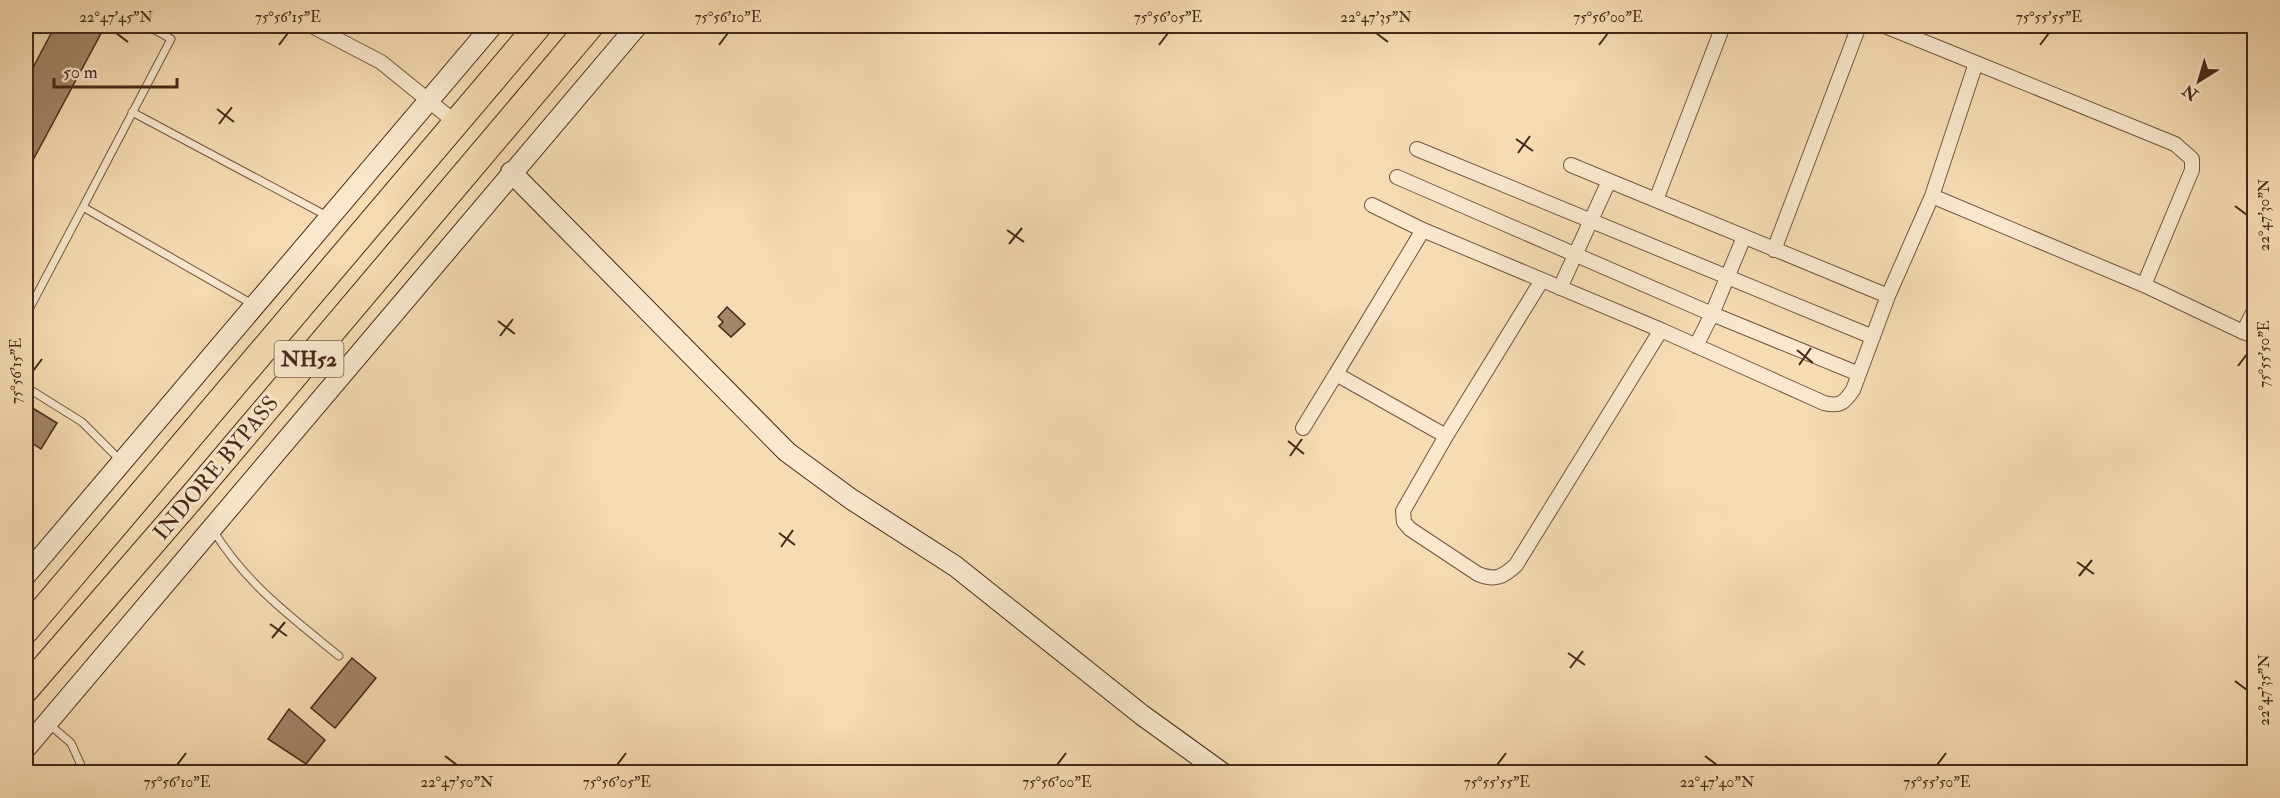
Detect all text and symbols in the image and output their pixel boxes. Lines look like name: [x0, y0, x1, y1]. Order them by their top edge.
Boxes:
text: 22°47'45"N: [79, 8, 153, 27]
text: 75°56'15"E: [255, 8, 321, 27]
text: 75°56'10"E: [694, 8, 762, 27]
text: 75°56'05"E: [1134, 8, 1202, 27]
text: 22°47'35"N: [1340, 8, 1412, 27]
text: 75°56'00"E: [1573, 8, 1643, 27]
text: 75°55'55"E: [2016, 8, 2082, 27]
scale bar: [54, 51, 177, 89]
north arrow: [2169, 51, 2229, 111]
text: 50 m: [63, 61, 98, 84]
text: N: [2178, 79, 2203, 105]
text: 22°47'30"N: [2255, 178, 2274, 251]
text: 75°55'50"E: [2255, 320, 2274, 388]
text: 75°56'15"E: [7, 338, 26, 404]
road number: NH52: [274, 341, 344, 377]
street label: INDORE BYPASS: [147, 390, 285, 546]
text: 22°47'35"N: [2255, 654, 2274, 726]
text: 75°56'10"E: [143, 773, 211, 792]
text: 22°47'50"N: [420, 773, 494, 792]
text: 75°56'05"E: [583, 773, 651, 792]
text: 75°56'00"E: [1022, 773, 1092, 792]
text: 75°55'55"E: [1464, 773, 1530, 792]
text: 22°47'40"N: [1680, 773, 1755, 792]
text: 75°55'50"E: [1903, 773, 1971, 792]

